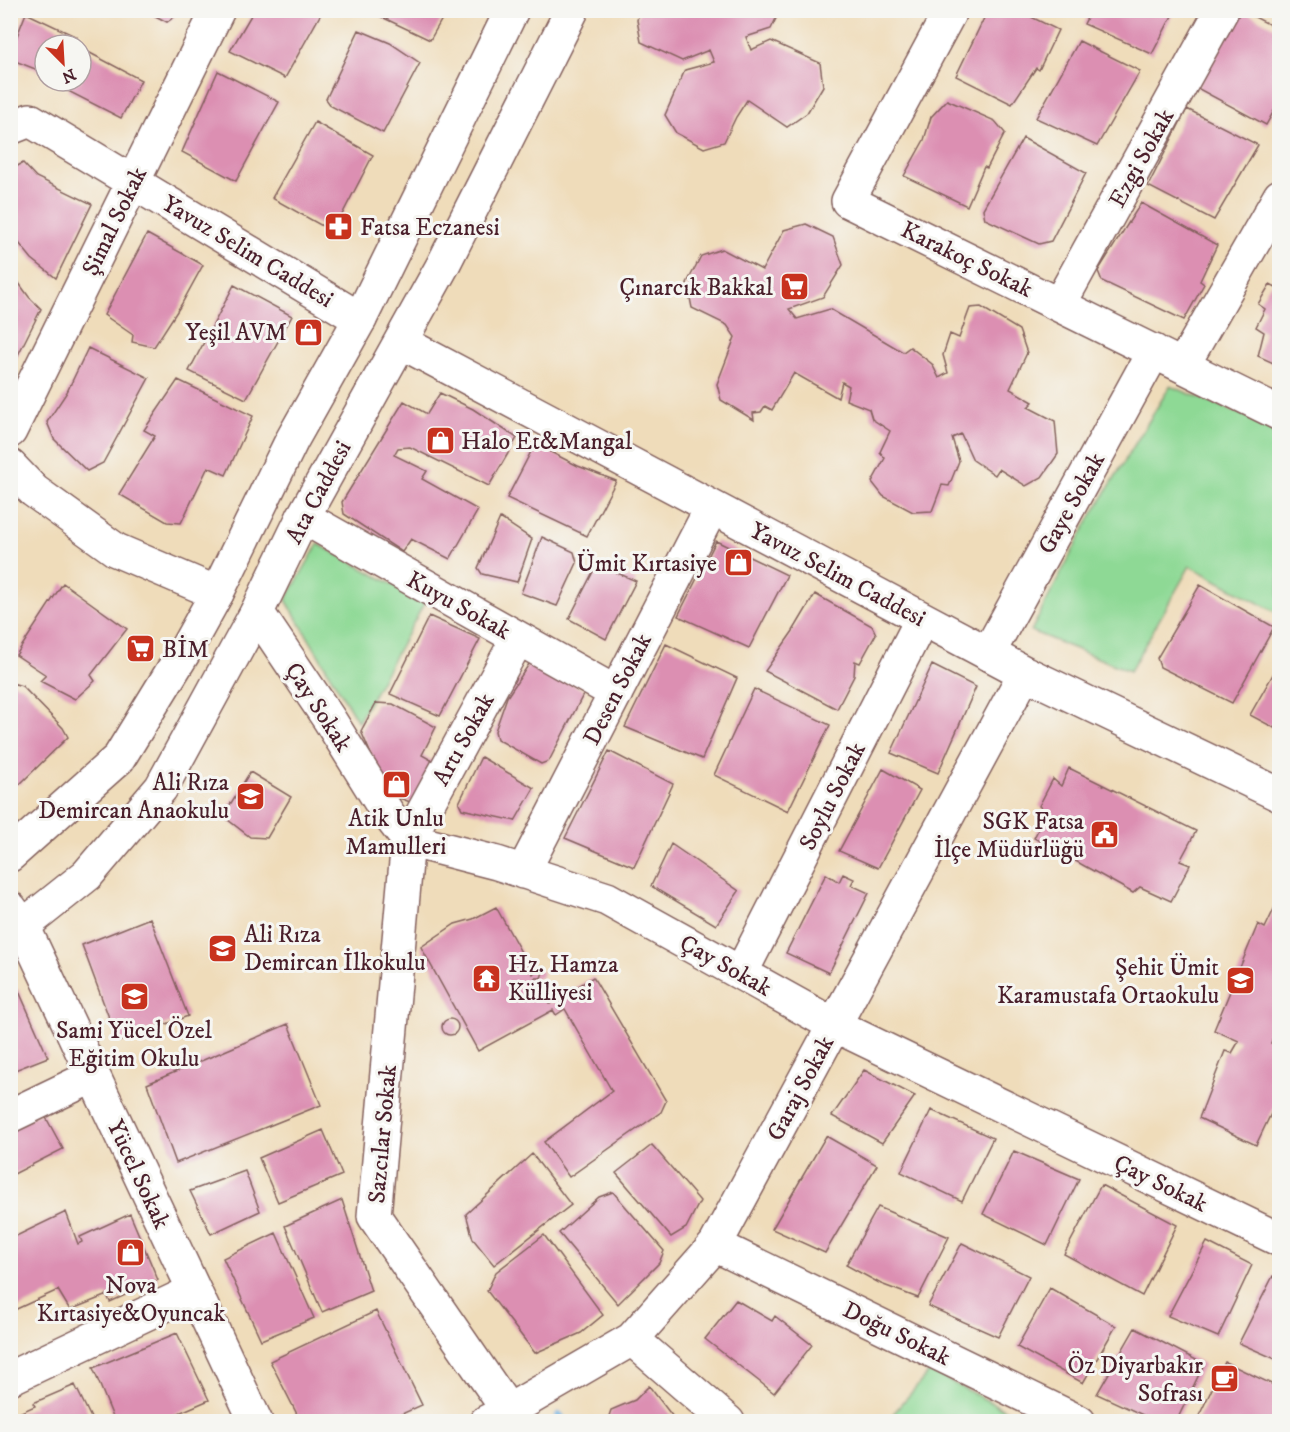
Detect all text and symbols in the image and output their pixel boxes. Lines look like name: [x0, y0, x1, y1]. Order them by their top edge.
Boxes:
north arrow: [33, 33, 93, 93]
text: N: [59, 64, 79, 88]
street label: Ezgi Sokak: [1102, 104, 1181, 213]
street label: Şimal Sokak: [76, 162, 154, 281]
street label: Yavuz Selim Caddesi: [156, 189, 339, 315]
pharmacy icon: Fatsa Eczanesi: [323, 211, 355, 243]
place label: Fatsa Eczanesi: [360, 213, 500, 243]
street label: Karakoç Sokak: [896, 215, 1038, 305]
supermarket icon: Çınarcık Bakkal: [778, 271, 810, 303]
place label: Çınarcık Bakkal: [619, 273, 774, 303]
shop icon: Yeşil AVM: [292, 316, 324, 348]
place label: Yeşil AVM: [185, 318, 287, 348]
shop icon: Halo Et&Mangal: [424, 425, 456, 457]
place label: Halo Et&Mangal: [461, 427, 633, 457]
street label: Ata Caddesi: [279, 436, 359, 549]
street label: Gaye Sokak: [1032, 447, 1112, 560]
street label: Yavuz Selim Caddesi: [744, 516, 931, 634]
shop icon: Ümit Kırtasiye: [722, 547, 754, 579]
place label: Ümit Kırtasiye: [577, 549, 717, 579]
street label: Kuyu Sokak: [401, 565, 516, 647]
street label: Desen Sokak: [577, 628, 659, 750]
supermarket icon: BİM: [125, 633, 157, 665]
place label: BİM: [162, 634, 209, 665]
street label: Çay Sokak: [278, 657, 358, 758]
street label: Artı Sokak: [426, 688, 502, 791]
street label: Soylu Sokak: [793, 737, 873, 855]
place label: Ali Rıza Demircan Anaokulu: [38, 768, 230, 826]
shop icon: Atik Unlu Mamulleri: [380, 769, 412, 801]
school or university icon: Ali Rıza Demircan Anaokulu: [234, 780, 266, 812]
place label: Atik Unlu Mamulleri: [345, 804, 447, 862]
place label: SGK Fatsa İlçe Müdürlüğü: [934, 807, 1085, 865]
public building icon: SGK Fatsa İlçe Müdürlüğü: [1089, 819, 1121, 851]
place label: Ali Rıza Demircan İlkokulu: [244, 920, 426, 978]
street label: Çay Sokak: [674, 928, 777, 1003]
school or university icon: Ali Rıza Demircan İlkokulu: [207, 932, 239, 964]
place label: Hz. Hamza Külliyesi: [508, 950, 619, 1008]
place label: Şehit Ümit Karamustafa Ortaokulu: [997, 953, 1219, 1011]
temple icon: Hz. Hamza Külliyesi: [471, 962, 503, 994]
school or university icon: Şehit Ümit Karamustafa Ortaokulu: [1224, 965, 1256, 997]
school or university icon: Sami Yücel Özel Eğitim Okulu: [118, 981, 150, 1013]
place label: Sami Yücel Özel Eğitim Okulu: [56, 1016, 213, 1074]
street label: Garaj Sokak: [761, 1030, 841, 1146]
street label: Sazcılar Sokak: [362, 1063, 404, 1205]
street label: Yücel Sokak: [100, 1115, 177, 1234]
street label: Çay Sokak: [1109, 1148, 1212, 1220]
shop icon: Nova Kırtasiye&Oyuncak: [115, 1236, 147, 1268]
place label: Nova Kırtasiye&Oyuncak: [37, 1271, 225, 1329]
street label: Doğu Sokak: [838, 1295, 955, 1373]
place label: Öz Diyarbakır Sofrası: [1067, 1351, 1203, 1409]
cafe icon: Öz Diyarbakır Sofrası: [1208, 1363, 1240, 1395]

